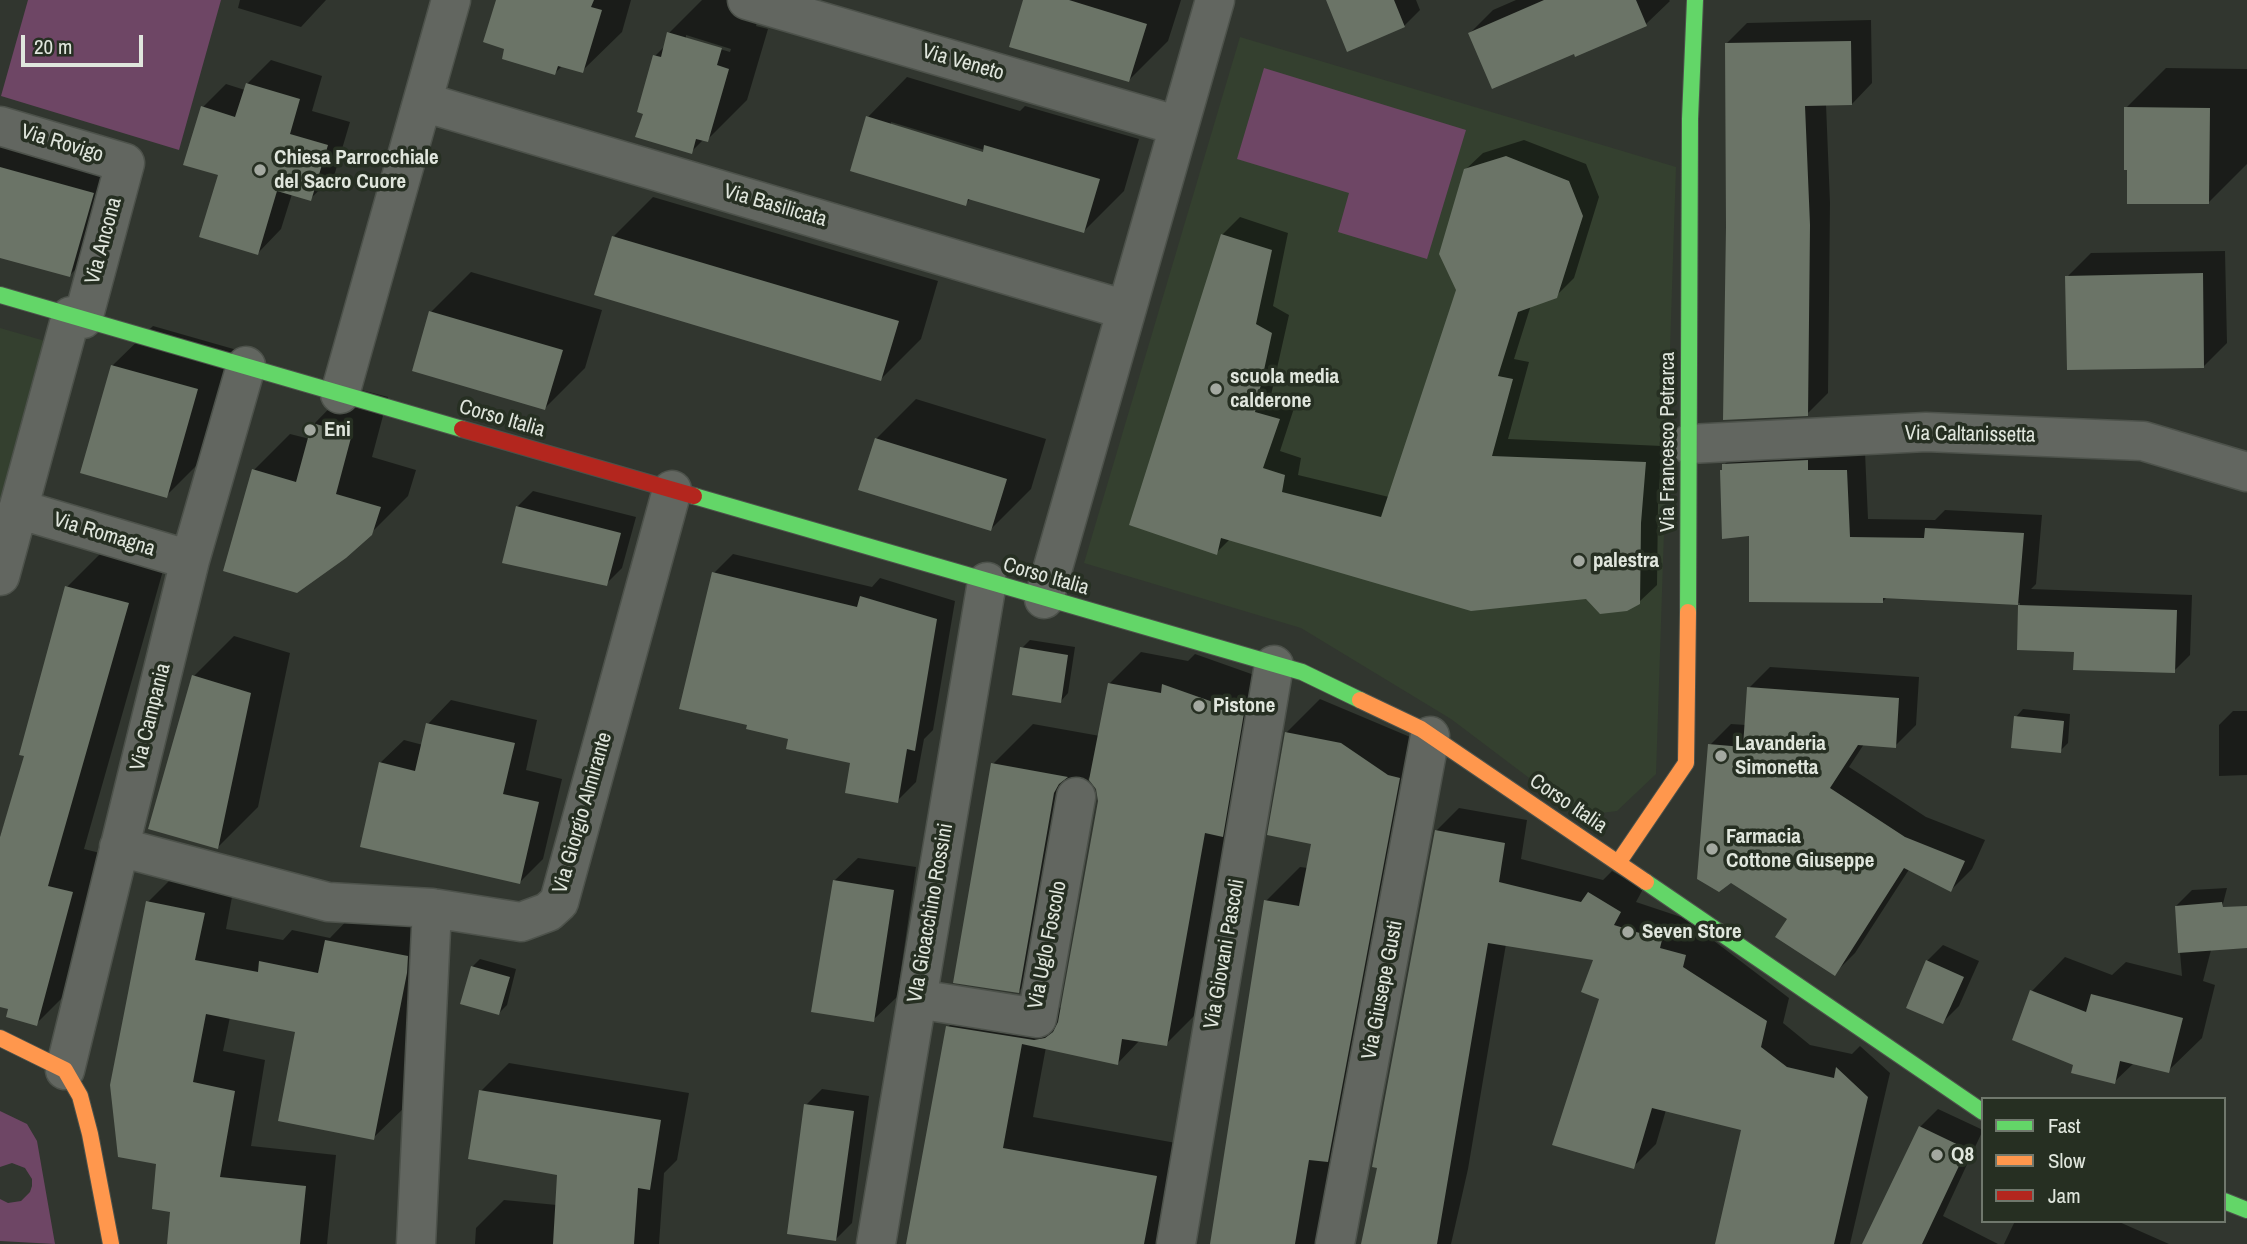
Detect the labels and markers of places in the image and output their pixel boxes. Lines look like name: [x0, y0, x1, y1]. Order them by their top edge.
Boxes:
place label: Chiesa Parrocchiale del Sacro Cuore: [274, 145, 439, 195]
marker: Chiesa Parrocchiale del Sacro Cuore: [252, 162, 268, 178]
place label: scuola media calderone: [1230, 364, 1339, 414]
marker: scuola media calderone: [1208, 381, 1224, 397]
place label: Eni: [324, 417, 351, 443]
marker: Eni: [302, 422, 318, 438]
place label: palestra: [1593, 548, 1659, 574]
marker: palestra: [1571, 553, 1587, 569]
place label: Pistone: [1213, 693, 1275, 719]
marker: Pistone: [1191, 698, 1207, 714]
place label: Lavanderia Simonetta: [1735, 731, 1826, 781]
marker: Lavanderia Simonetta: [1713, 748, 1729, 764]
place label: Farmacia Cottone Giuseppe: [1726, 824, 1874, 874]
marker: Farmacia Cottone Giuseppe: [1704, 841, 1720, 857]
place label: Seven Store: [1642, 919, 1742, 945]
marker: Seven Store: [1620, 924, 1636, 940]
place label: Q8: [1951, 1142, 1974, 1168]
marker: Q8: [1929, 1147, 1945, 1163]

